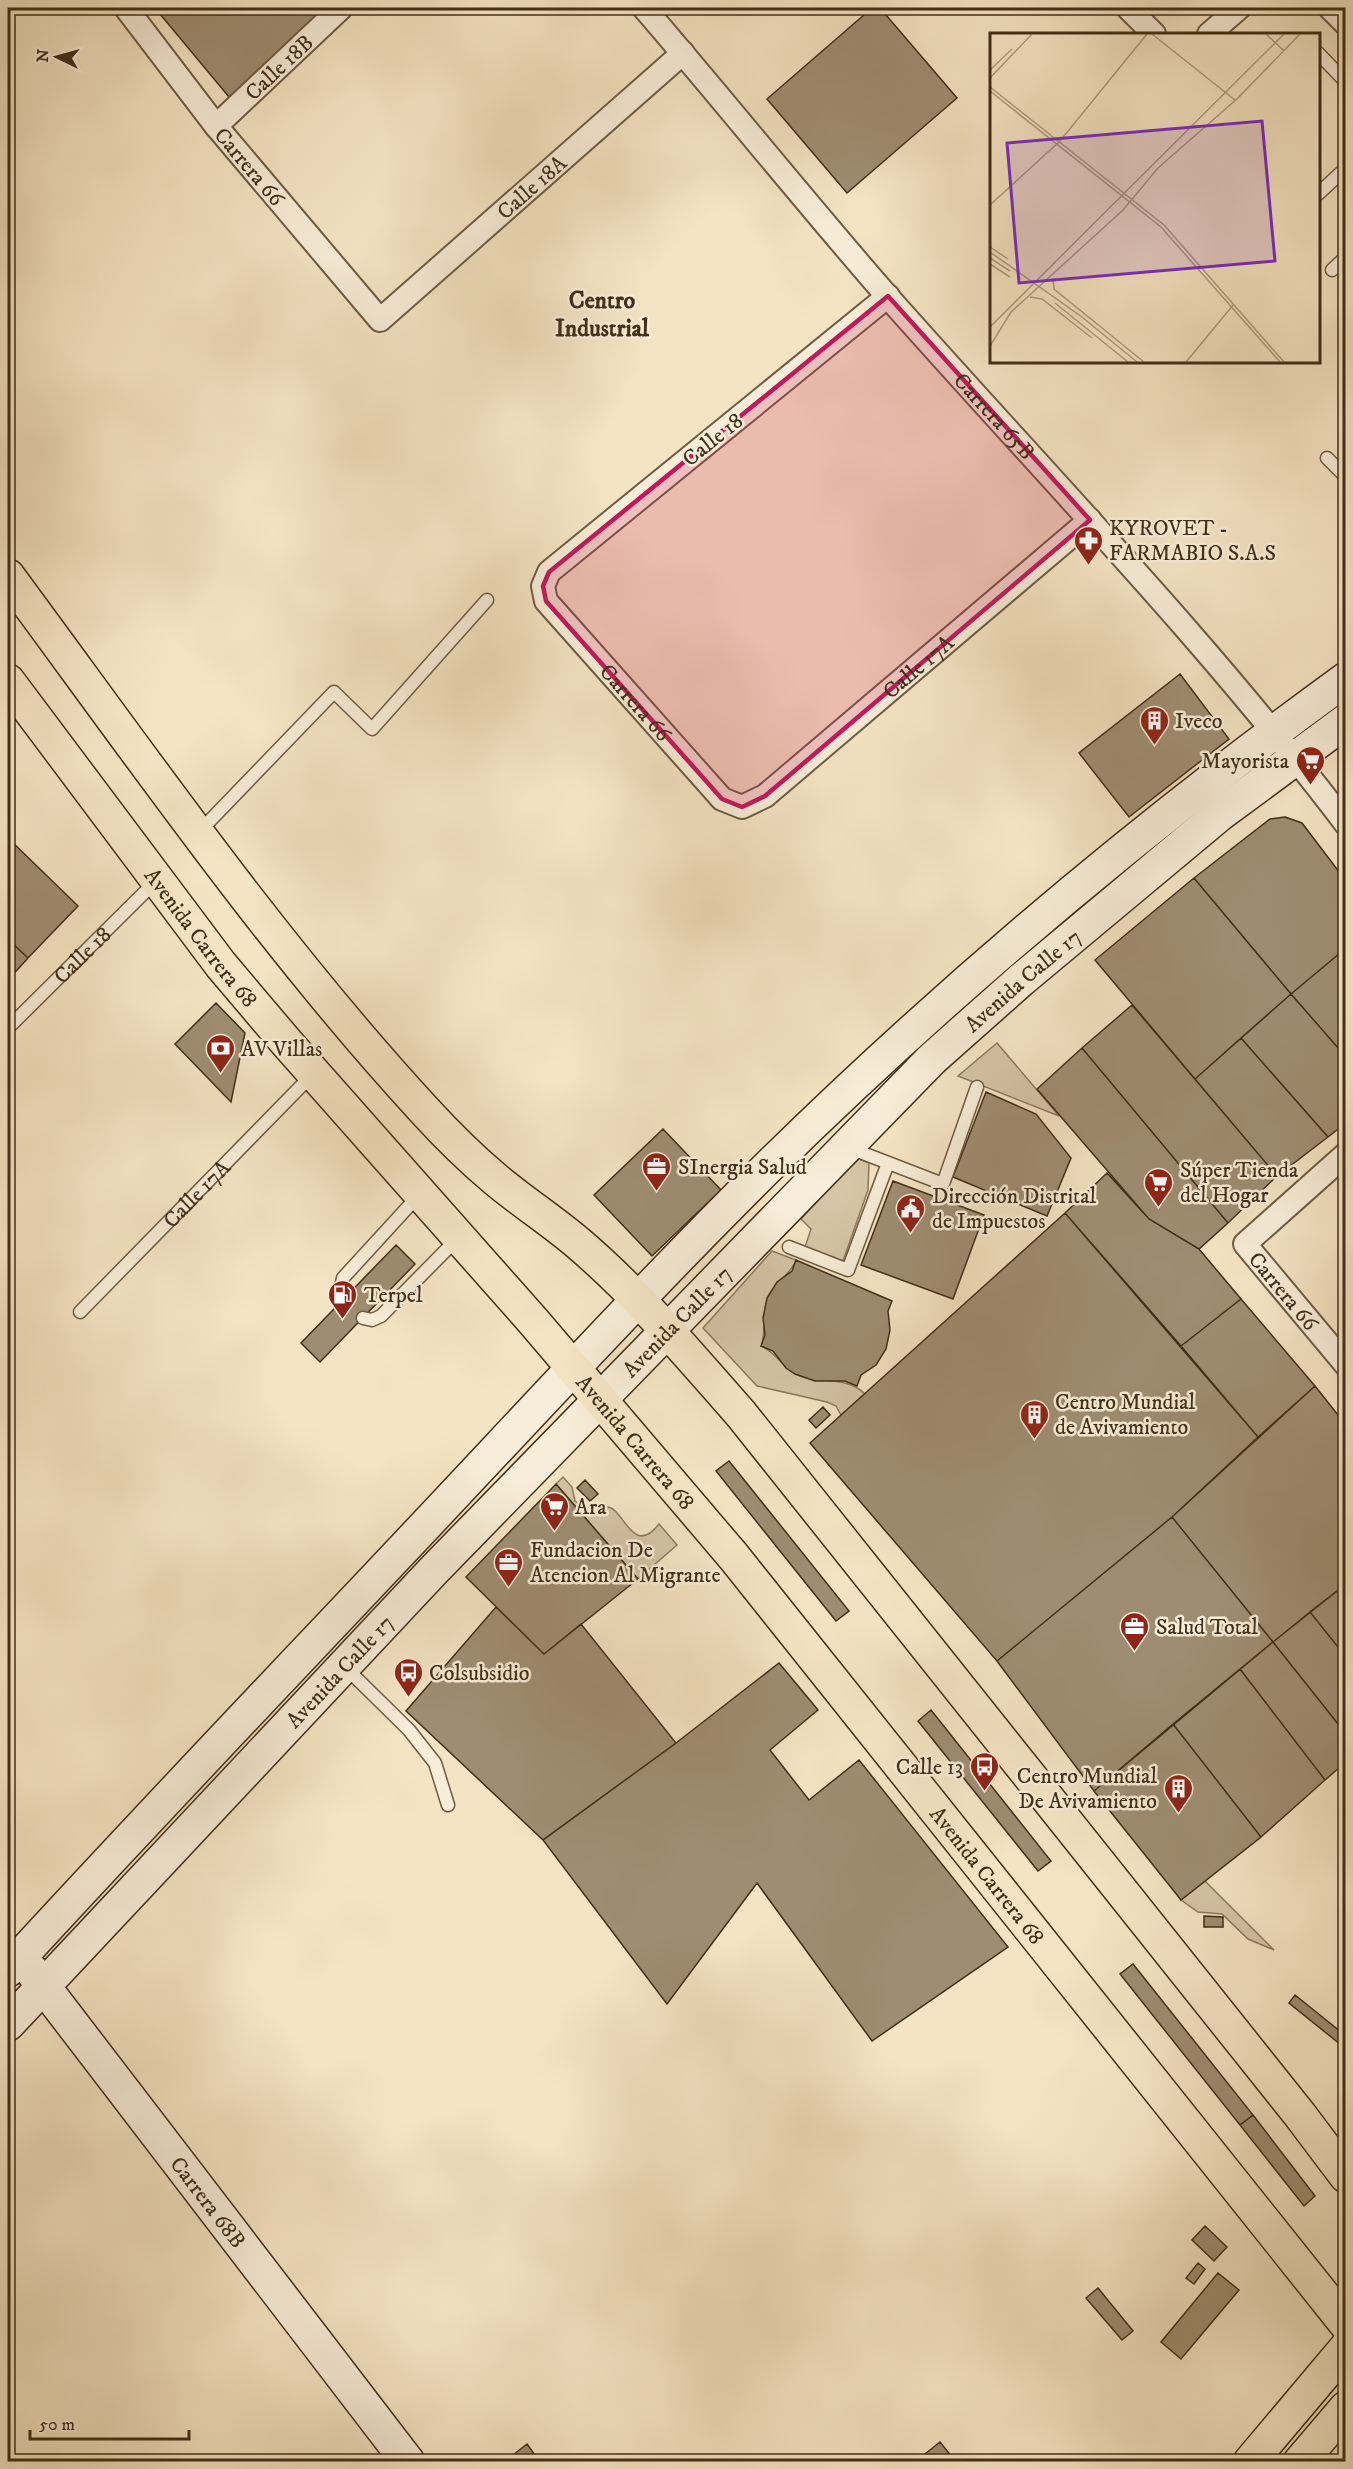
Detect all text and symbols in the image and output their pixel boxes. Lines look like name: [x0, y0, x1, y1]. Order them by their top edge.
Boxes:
north arrow: [27, 27, 87, 87]
street label: Calle 18B: [240, 29, 319, 107]
inset map: [990, 33, 1320, 363]
text: N: [33, 48, 54, 63]
street label: Carrera 66: [208, 122, 291, 213]
street label: Calle 18A: [492, 149, 573, 226]
district label: Centro Industrial: [555, 286, 650, 344]
street label: Carrera 65B: [947, 368, 1040, 466]
street label: Calle 18: [677, 408, 749, 473]
place label: KYROVET - FARMABIO S.A.S: [1109, 515, 1276, 567]
pharmacy icon: KYROVET - FARMABIO S.A.S: [1072, 524, 1104, 566]
street label: Calle 17A: [878, 629, 960, 705]
street label: Carrera 66: [593, 659, 677, 749]
building icon: Iveco: [1138, 704, 1170, 746]
place label: Iveco: [1175, 708, 1223, 735]
supermarket icon: Mayorista: [1294, 744, 1326, 786]
place label: Mayorista: [1201, 748, 1290, 775]
street label: Avenida Carrera 68: [138, 863, 263, 1013]
street label: Calle 18: [48, 922, 117, 990]
street label: Avenida Calle 17: [959, 924, 1087, 1039]
bank icon: AV Villas: [204, 1032, 236, 1074]
place label: AV Villas: [241, 1036, 322, 1063]
office icon: SInergia Salud: [641, 1150, 673, 1192]
street label: Calle 17A: [158, 1154, 237, 1234]
place label: SInergia Salud: [678, 1154, 807, 1181]
place label: Súper Tienda del Hogar: [1180, 1157, 1299, 1209]
supermarket icon: Súper Tienda del Hogar: [1143, 1166, 1175, 1208]
place label: Dirección Distrital de Impuestos: [932, 1183, 1097, 1235]
public building icon: Dirección Distrital de Impuestos: [895, 1192, 927, 1234]
street label: Carrera 66: [1242, 1247, 1324, 1338]
street label: Avenida Calle 17: [617, 1261, 738, 1384]
fuel station icon: Terpel: [327, 1278, 359, 1320]
place label: Terpel: [364, 1282, 423, 1309]
street label: Avenida Carrera 68: [570, 1370, 700, 1516]
place label: Centro Mundial de Avivamiento: [1055, 1389, 1196, 1441]
building icon: Centro Mundial de Avivamiento: [1018, 1398, 1050, 1440]
supermarket icon: Ara: [538, 1490, 570, 1532]
place label: Ara: [575, 1494, 607, 1521]
place label: Fundacion De Atencion Al Migrante: [530, 1537, 721, 1589]
office icon: Fundacion De Atencion Al Migrante: [493, 1546, 525, 1588]
street label: Avenida Calle 17: [281, 1610, 400, 1734]
office icon: Salud Total: [1119, 1610, 1151, 1652]
place label: Salud Total: [1156, 1614, 1258, 1641]
bus stop icon: Colsubsidio: [392, 1656, 424, 1698]
place label: Colsubsidio: [429, 1660, 530, 1687]
bus stop icon: Calle 13: [968, 1750, 1000, 1792]
place label: Calle 13: [896, 1754, 963, 1781]
place label: Centro Mundial De Avivamiento: [1017, 1763, 1157, 1815]
building icon: Centro Mundial De Avivamiento: [1162, 1772, 1194, 1814]
street label: Avenida Carrera 68: [923, 1801, 1050, 1950]
street label: Carrera 68B: [164, 2152, 251, 2254]
scale bar: [30, 2403, 189, 2441]
text: 50 m: [39, 2414, 75, 2436]

